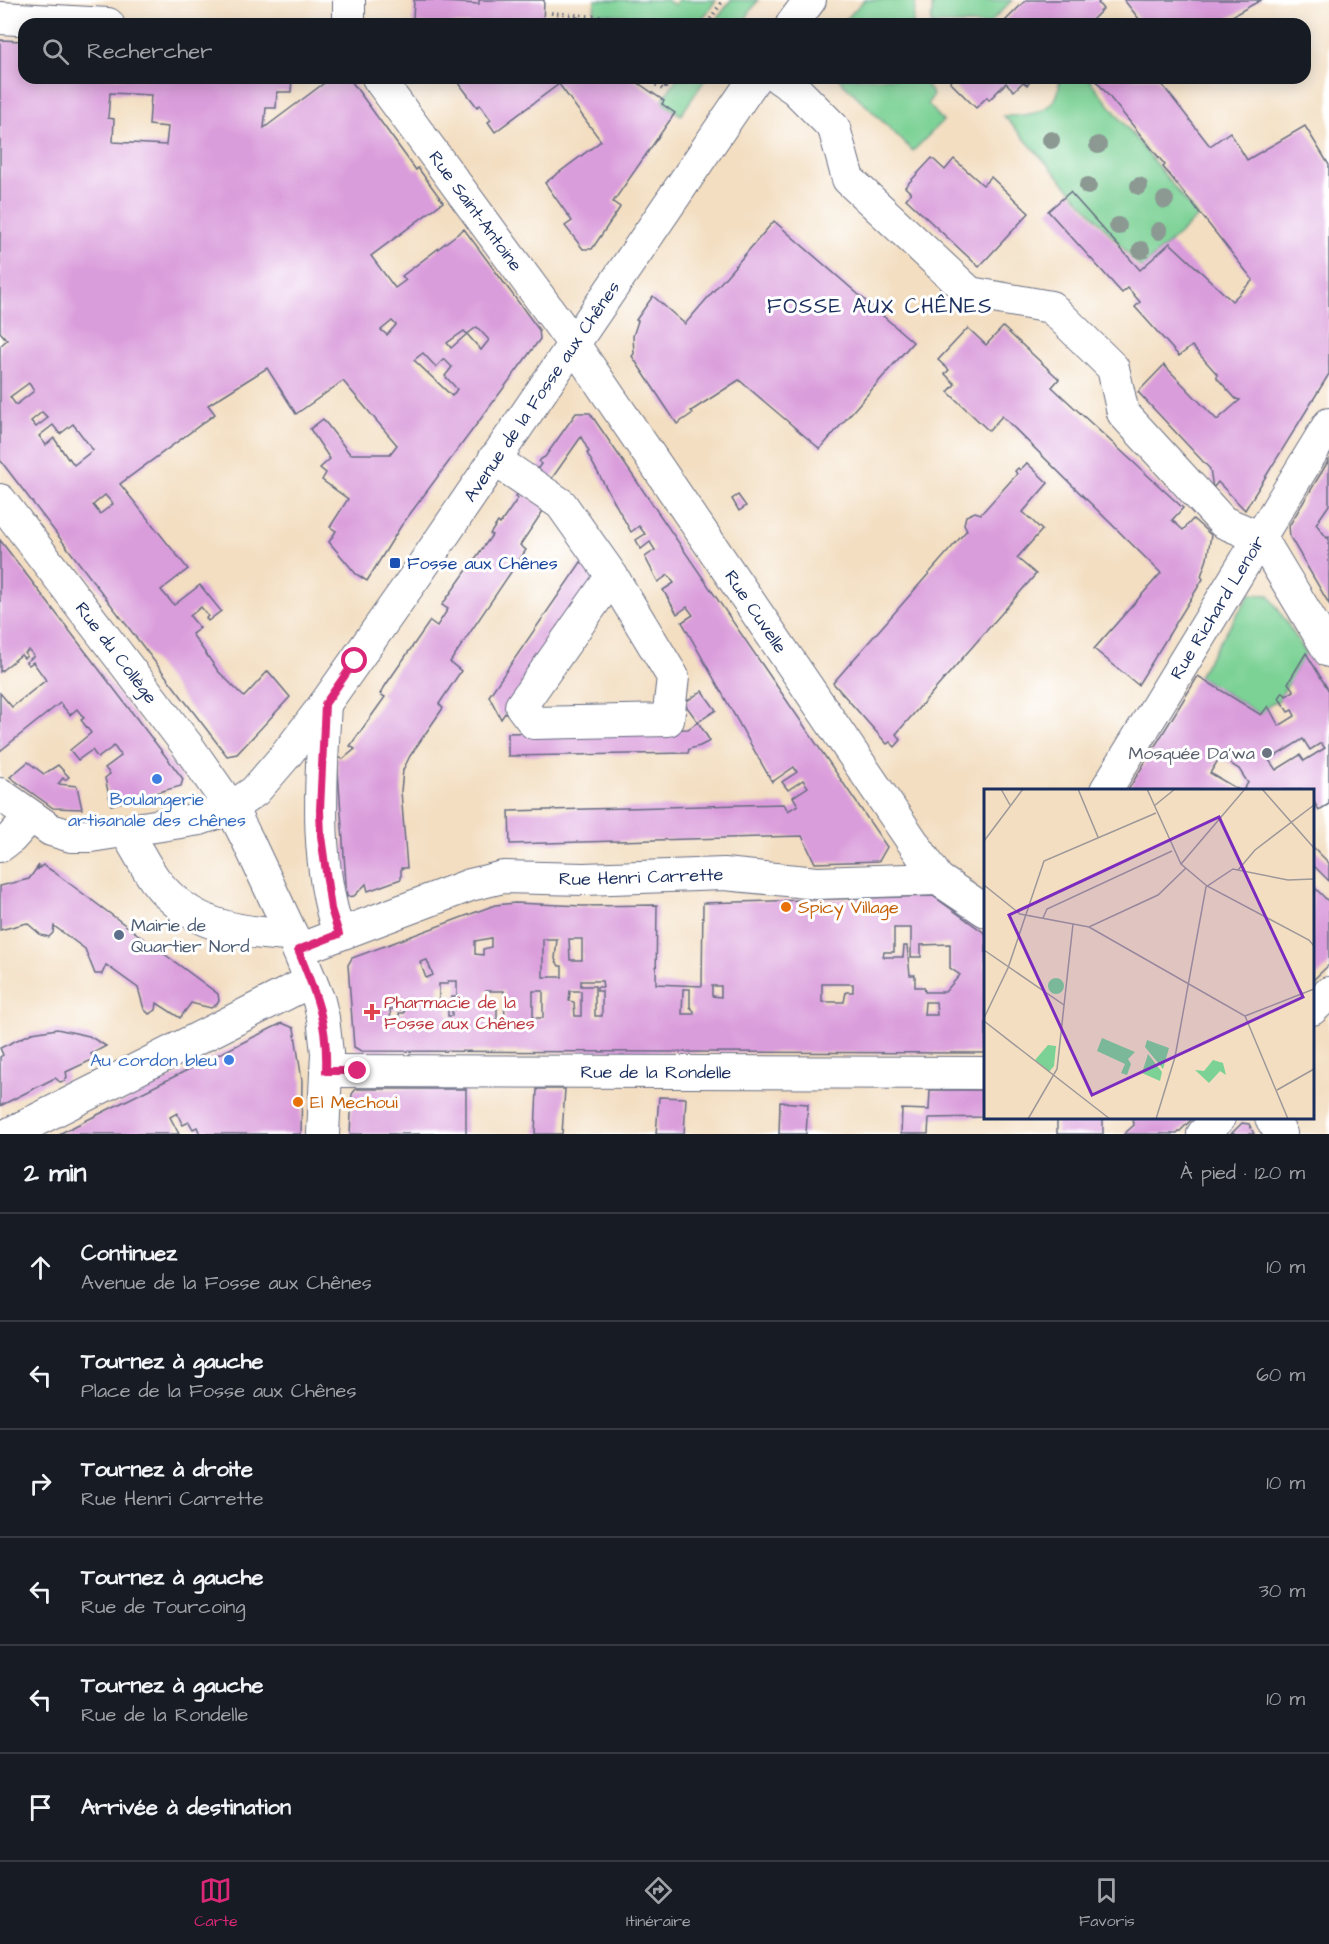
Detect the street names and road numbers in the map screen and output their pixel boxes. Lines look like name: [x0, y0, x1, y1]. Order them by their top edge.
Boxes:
street label: Rue Saint-Antoine: [423, 146, 529, 276]
street label: Avenue de la Fosse aux Chênes: [457, 276, 626, 507]
street label: Rue Richard Lenoir: [1164, 530, 1271, 684]
street label: Rue Cuvelle: [719, 565, 793, 658]
street label: Rue du Collège: [70, 597, 164, 709]
street label: Rue Henri Carrette: [559, 862, 724, 892]
street label: Rue de la Rondelle: [581, 1059, 732, 1085]

